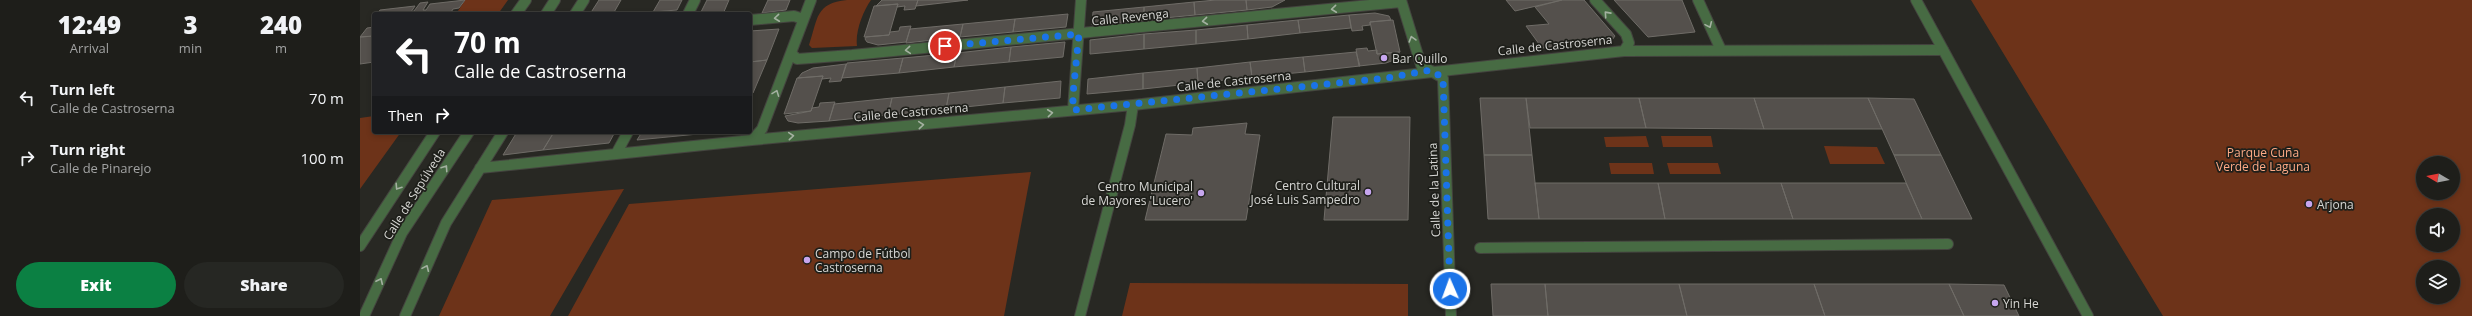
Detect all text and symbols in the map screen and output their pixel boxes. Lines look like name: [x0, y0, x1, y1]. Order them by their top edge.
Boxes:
street label: Calle Revenga: [1091, 4, 1169, 30]
one-way arrow: [1331, 4, 1337, 13]
text: 12:49: [58, 8, 121, 41]
text: 3: [183, 8, 198, 41]
text: 240: [260, 8, 302, 41]
one-way arrow: [1605, 11, 1612, 19]
one-way arrow: [774, 13, 780, 22]
one-way arrow: [1202, 17, 1208, 26]
one-way arrow: [1704, 21, 1712, 28]
text: 70 m: [454, 23, 521, 61]
icon: left: [388, 28, 440, 80]
pin: [928, 29, 962, 63]
street label: Calle de Castroserna: [1497, 31, 1613, 59]
icon: arrive: [934, 35, 956, 57]
one-way arrow: [1408, 36, 1417, 43]
text: Arrival: [70, 39, 109, 57]
text: min: [179, 39, 202, 57]
text: m: [275, 39, 287, 57]
one-way arrow: [905, 45, 911, 54]
place label: Bar Quillo: [1392, 50, 1447, 67]
marker: Bar Quillo: [1379, 53, 1389, 63]
text: Calle de Castroserna: [454, 59, 627, 83]
street label: Calle de Castroserna: [1176, 67, 1292, 95]
text: Turn left: [50, 79, 115, 99]
icon: left: [16, 87, 38, 109]
text: 70 m: [309, 88, 344, 108]
one-way arrow: [771, 90, 779, 97]
text: Calle de Castroserna: [50, 99, 175, 117]
street label: Calle de Castroserna: [853, 99, 969, 125]
icon: right: [431, 104, 453, 126]
text: Then: [388, 105, 423, 125]
one-way arrow: [1047, 108, 1053, 117]
one-way arrow: [918, 120, 924, 129]
one-way arrow: [788, 132, 794, 141]
text: Turn right: [50, 139, 125, 159]
street label: Calle de la Latina: [1424, 143, 1444, 237]
park label: Parque Cuña Verde de Laguna: [2216, 144, 2310, 175]
street label: Calle de Sepúlveda: [379, 145, 449, 243]
icon: right: [16, 147, 38, 169]
text: 100 m: [300, 148, 344, 168]
north arrow: [2416, 156, 2460, 200]
map controls: [2416, 156, 2460, 304]
text: Calle de Pinarejo: [50, 159, 151, 177]
one-way arrow: [440, 166, 447, 173]
place label: Centro Cultural José Luis Sampedro: [1250, 177, 1360, 208]
place label: Centro Municipal de Mayores 'Lucero': [1081, 178, 1193, 209]
one-way arrow: [395, 183, 402, 190]
marker: Centro Cultural José Luis Sampedro: [1363, 187, 1373, 197]
marker: Centro Municipal de Mayores 'Lucero': [1196, 188, 1206, 198]
place label: Arjona: [2317, 196, 2354, 213]
marker: Arjona: [2304, 199, 2314, 209]
button: sound: [2416, 208, 2460, 252]
place label: Campo de Fútbol Castroserna: [815, 245, 911, 276]
marker: Campo de Fútbol Castroserna: [802, 255, 812, 265]
button: layers: [2416, 260, 2460, 304]
button: Exit: [16, 262, 176, 308]
button: Share: [184, 262, 344, 308]
one-way arrow: [421, 264, 429, 272]
position arrow: [1429, 268, 1471, 310]
one-way arrow: [375, 277, 383, 285]
place label: Yin He: [2003, 295, 2039, 312]
marker: Yin He: [1990, 298, 2000, 308]

